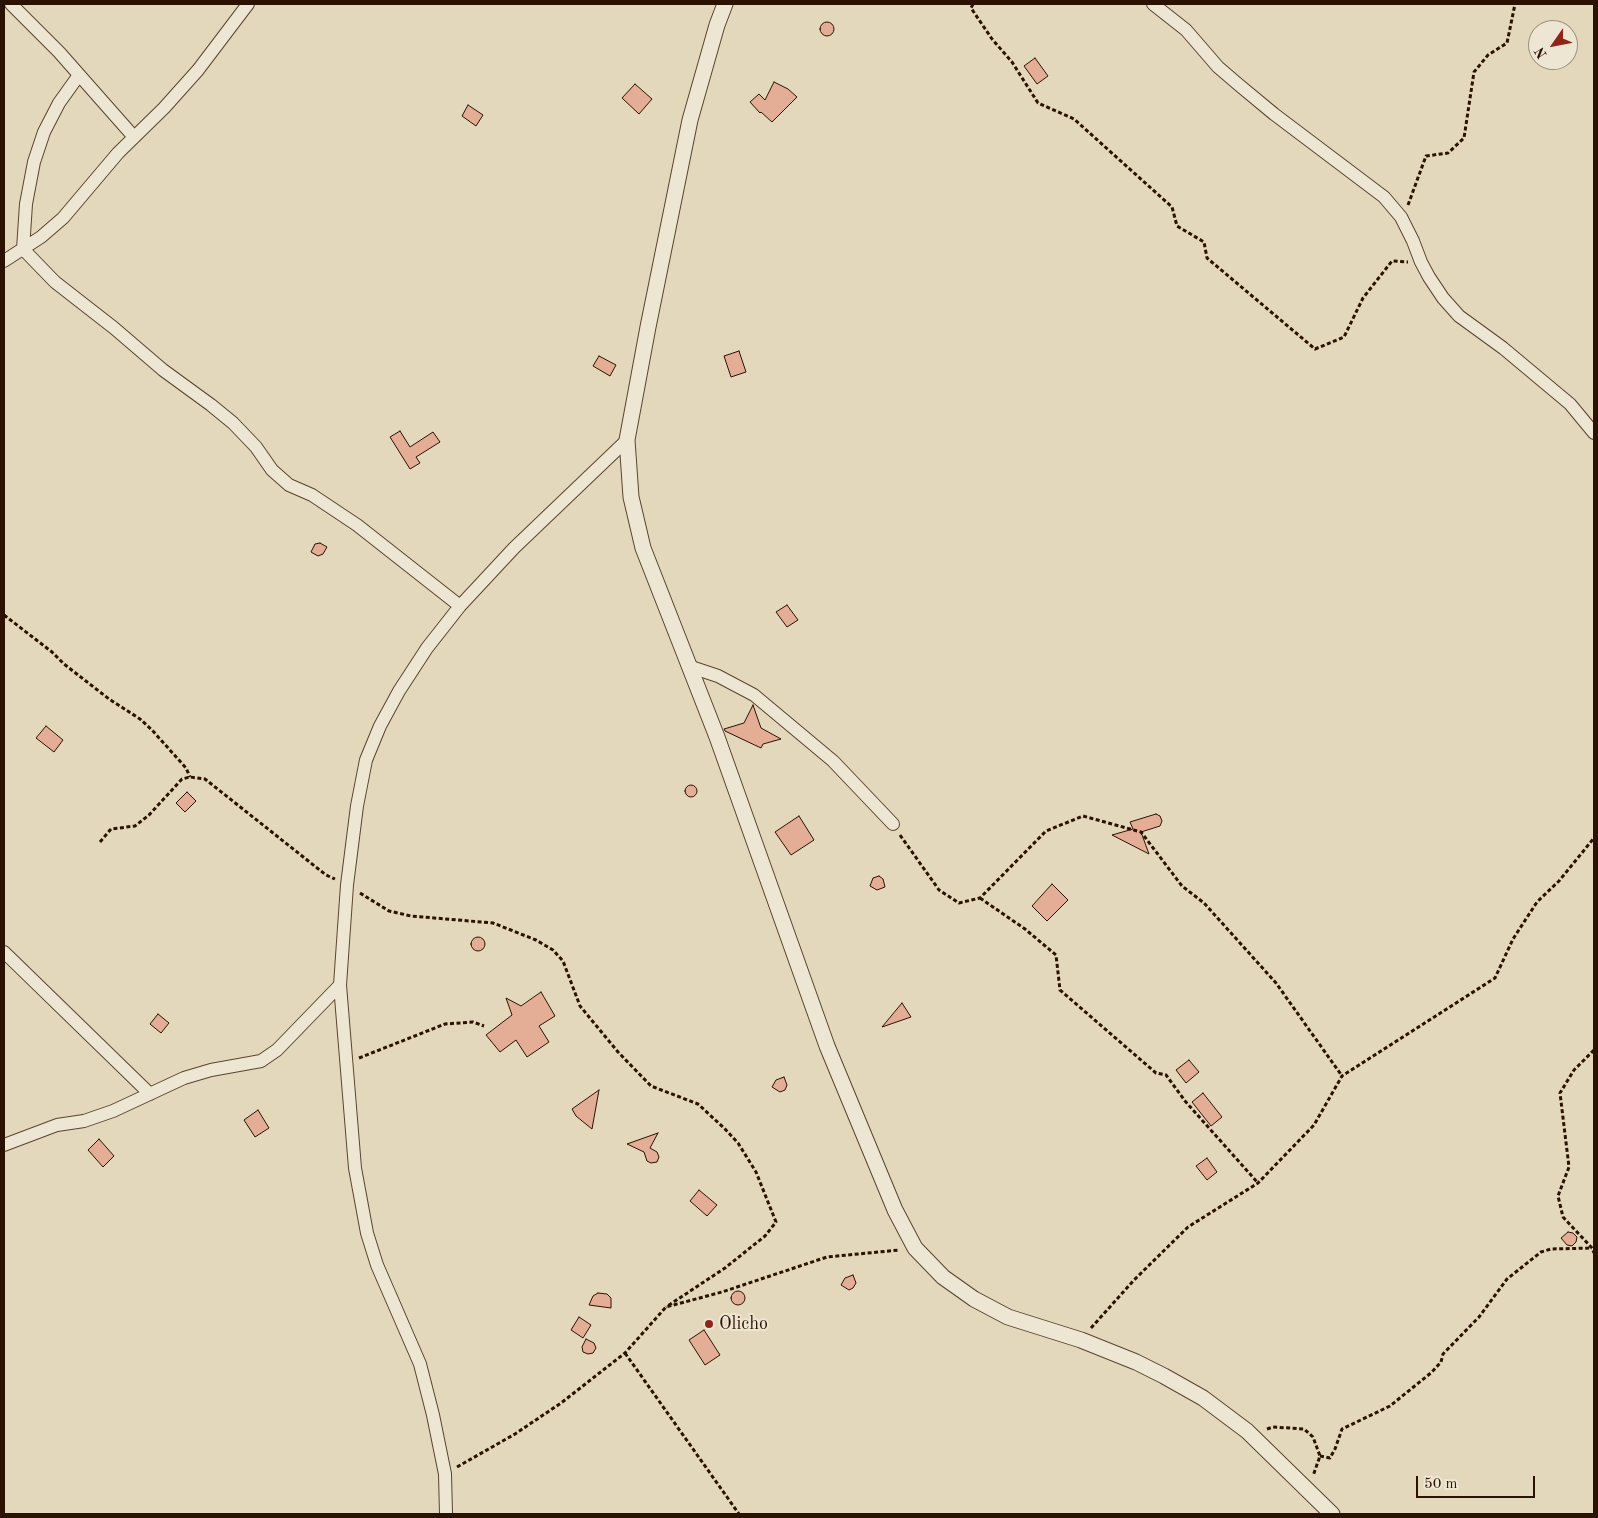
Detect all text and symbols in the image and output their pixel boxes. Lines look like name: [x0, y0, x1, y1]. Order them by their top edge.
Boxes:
north arrow: [1528, 20, 1578, 70]
text: N: [1532, 44, 1550, 61]
place label: Olicho: [719, 1313, 768, 1335]
marker: Olicho: [703, 1318, 715, 1330]
scale bar: [1418, 1466, 1537, 1498]
text: 50 m: [1424, 1477, 1458, 1492]

